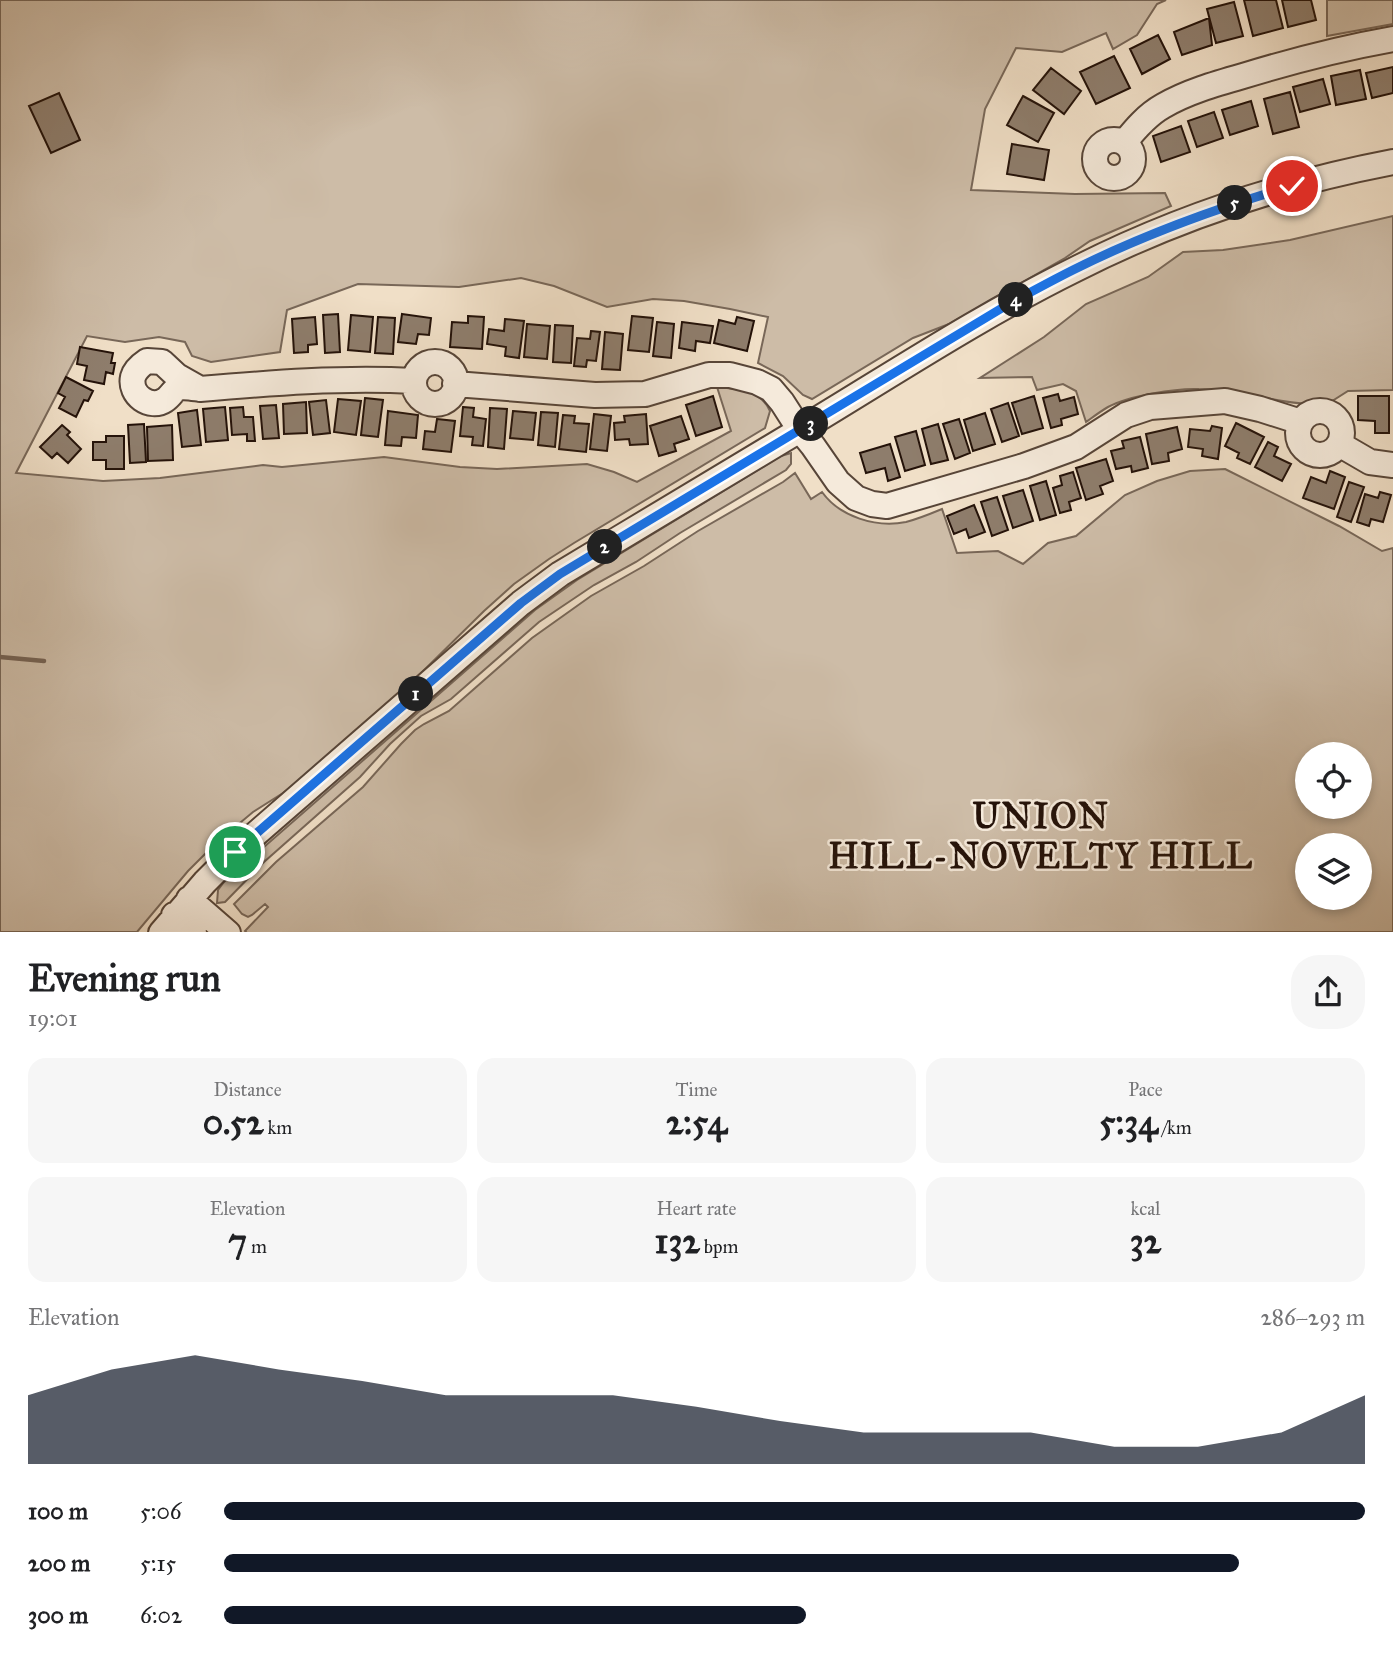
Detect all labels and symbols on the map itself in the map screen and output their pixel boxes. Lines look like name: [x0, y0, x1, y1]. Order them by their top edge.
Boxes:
pin: [1262, 156, 1322, 216]
pin: 5: [1218, 186, 1252, 220]
pin: 4: [998, 282, 1034, 318]
pin: 3: [794, 406, 828, 442]
pin: 2: [588, 530, 622, 564]
pin: 1: [398, 676, 434, 712]
district label: UNION HILL-NOVELTY HILL: [828, 795, 1254, 878]
pin: [205, 822, 265, 882]

